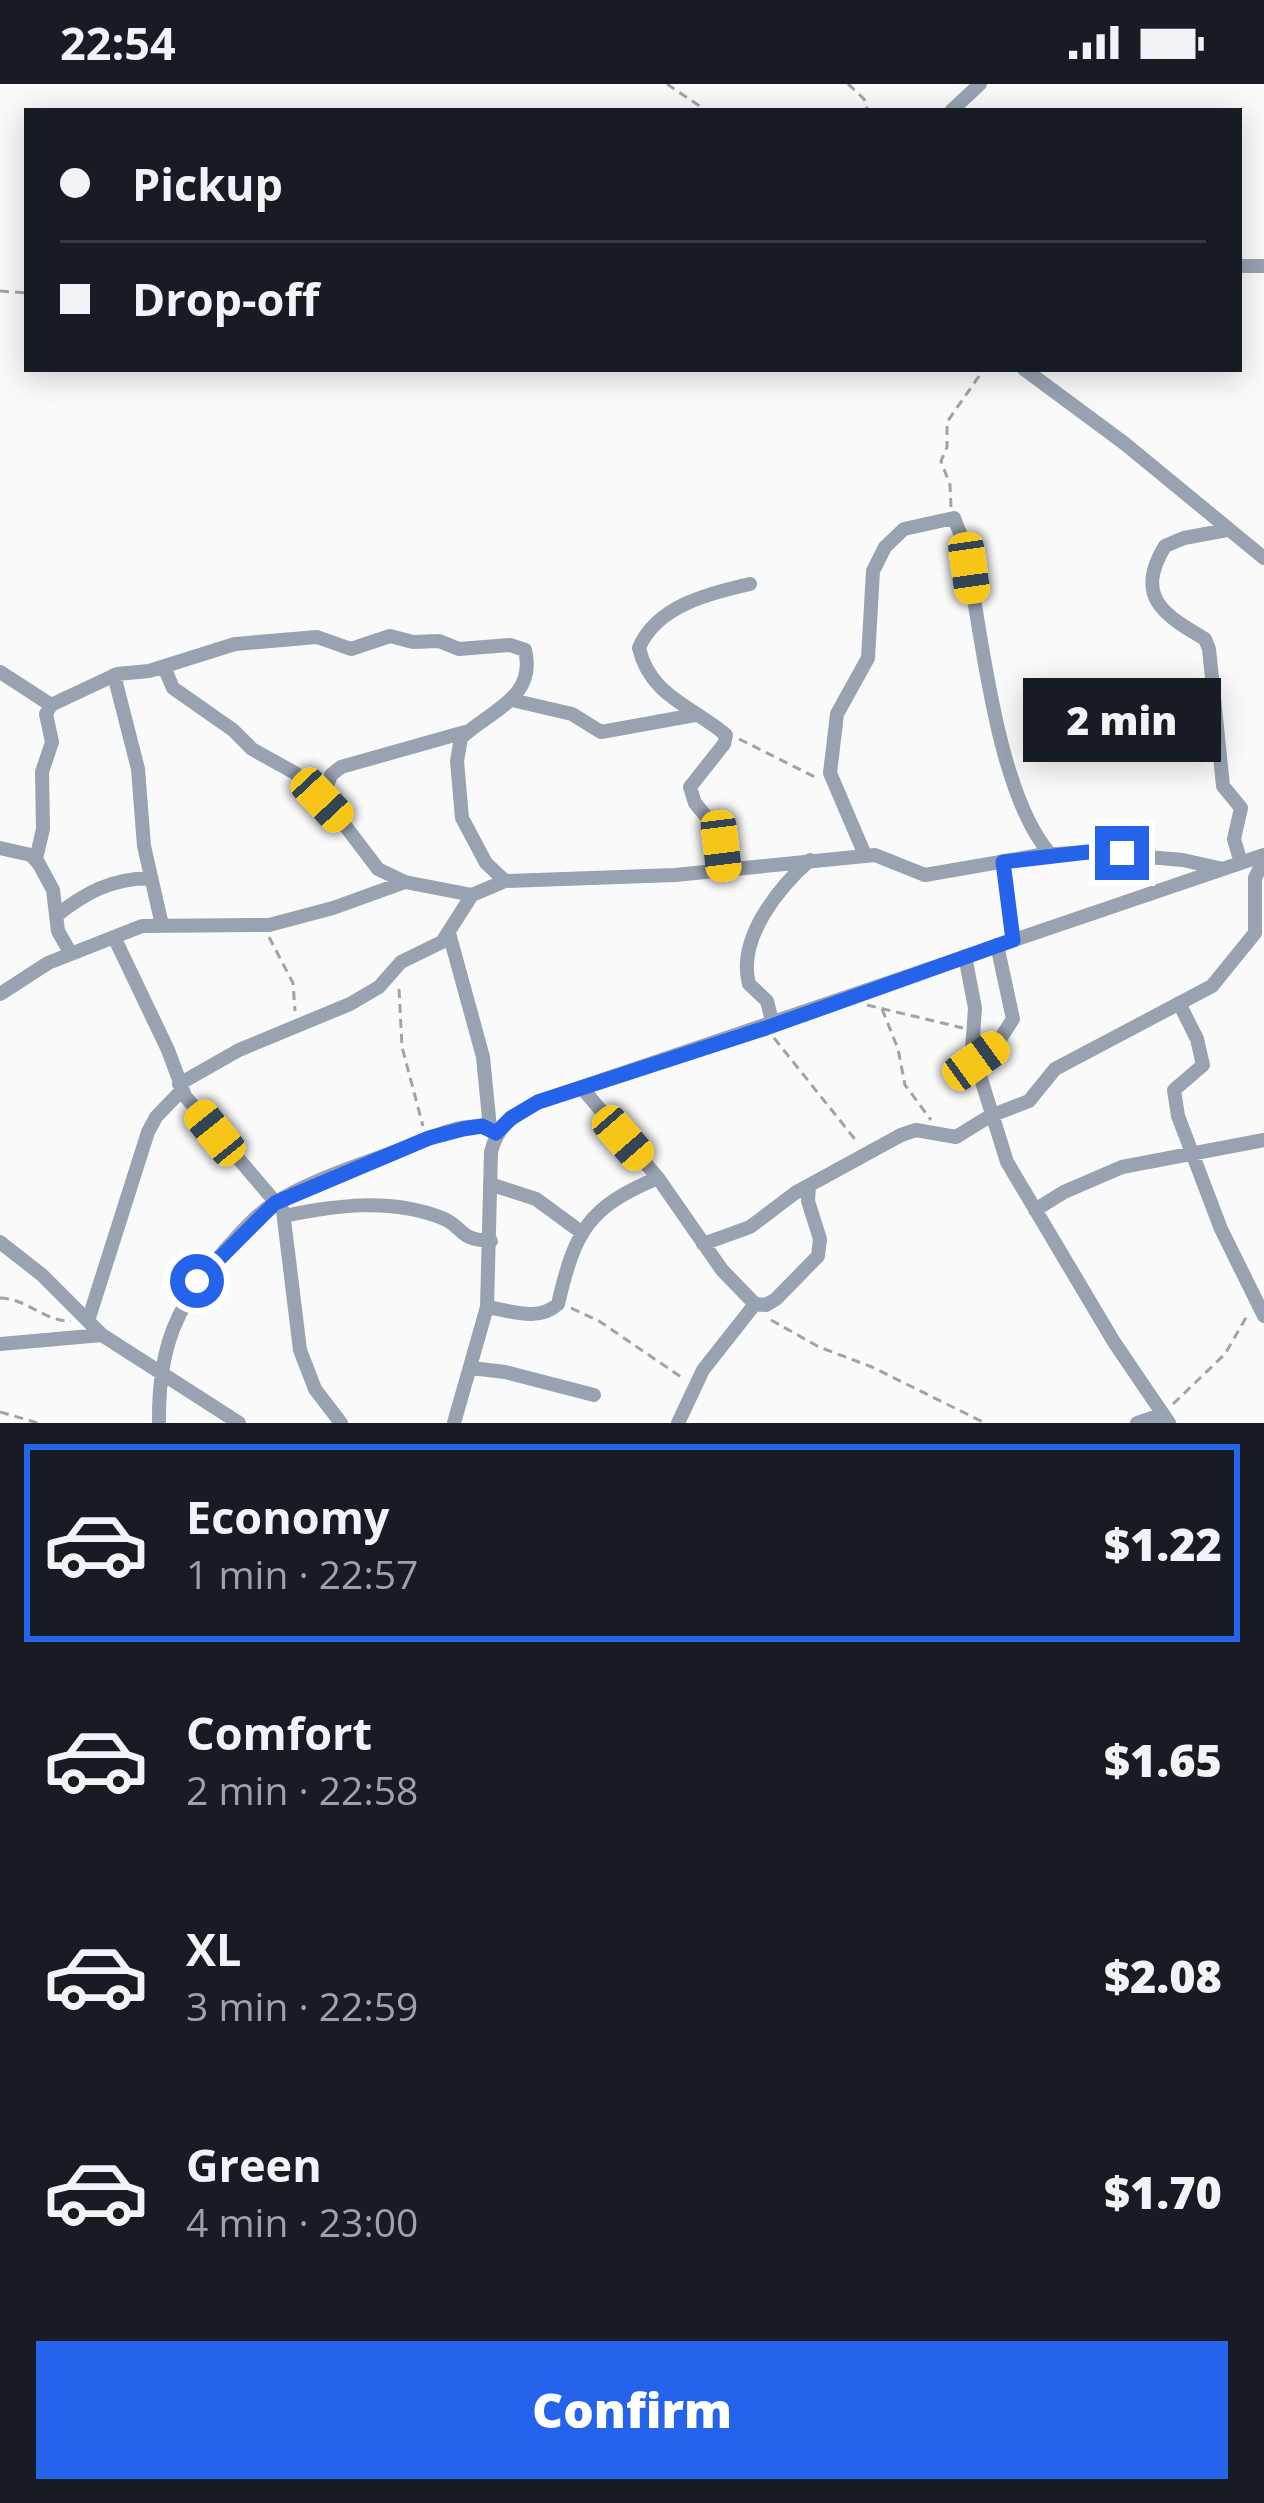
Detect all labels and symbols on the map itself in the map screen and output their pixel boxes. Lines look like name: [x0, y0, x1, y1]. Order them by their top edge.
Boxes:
car: [946, 530, 992, 606]
callout: 2 min: [1023, 679, 1221, 763]
car: [284, 761, 360, 839]
car: [699, 808, 743, 884]
route end: [1095, 826, 1149, 880]
car: [936, 1025, 1016, 1097]
car: [178, 1094, 252, 1172]
car: [586, 1099, 660, 1177]
route start: [170, 1254, 224, 1308]

